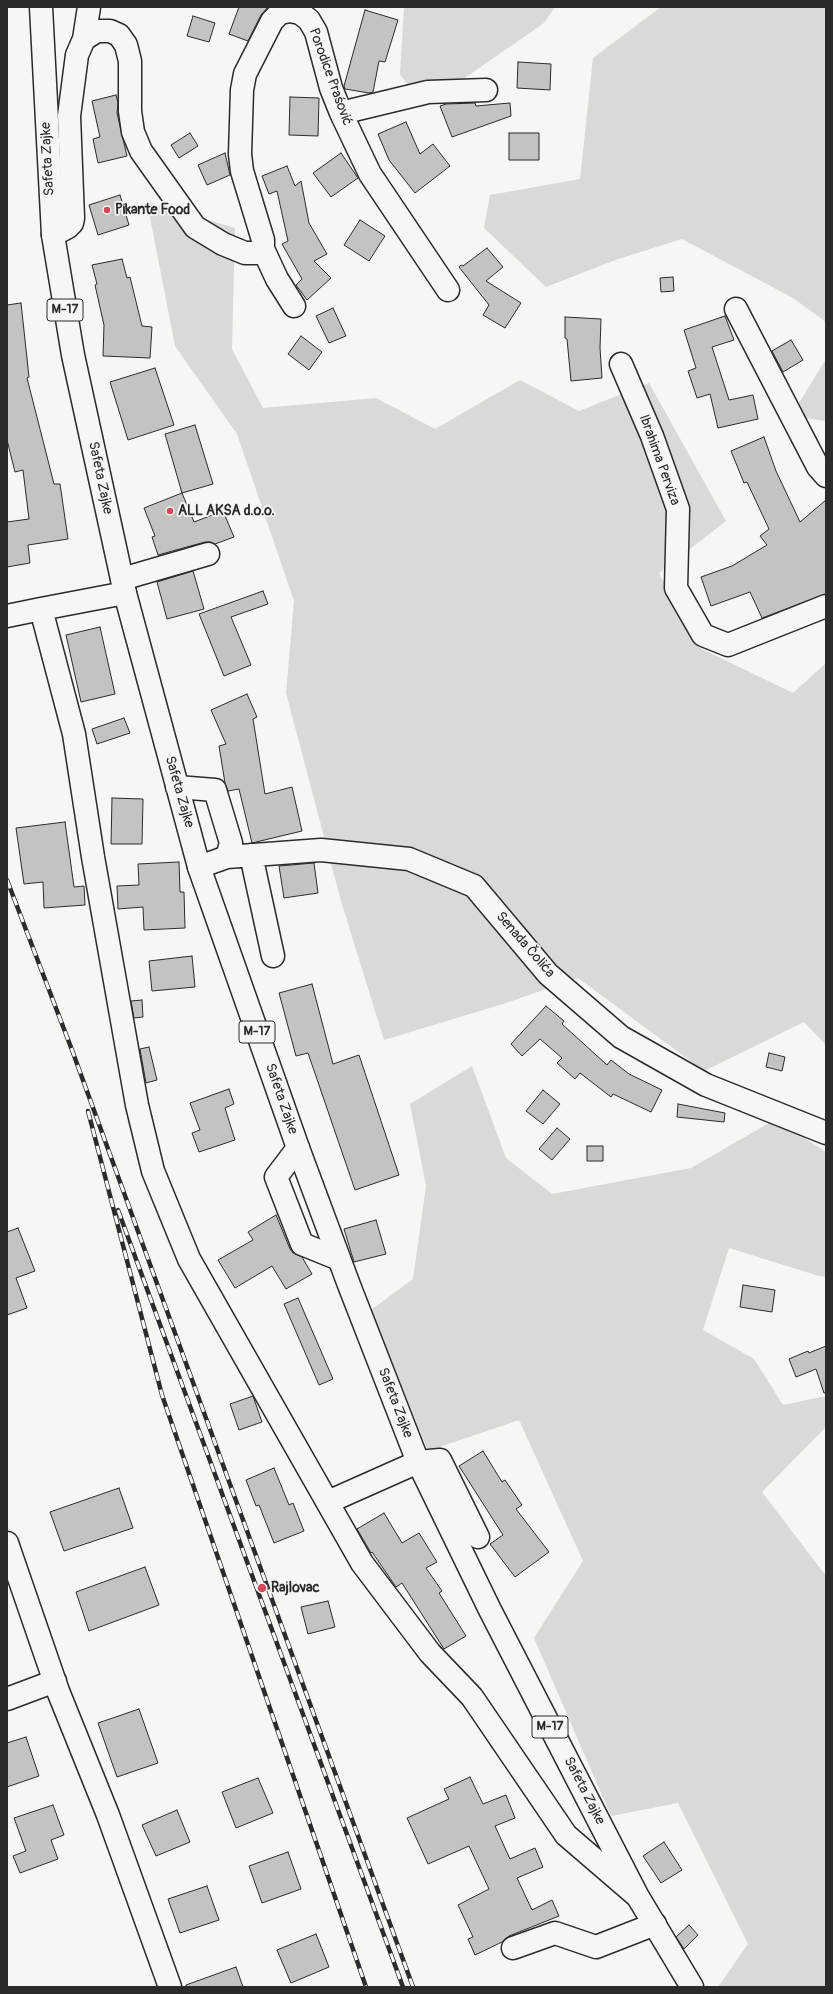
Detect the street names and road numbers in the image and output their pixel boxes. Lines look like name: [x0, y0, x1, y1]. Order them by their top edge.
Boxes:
street label: Porodice Praśović: [305, 26, 355, 128]
street label: Safeta Zajke: [38, 122, 58, 196]
road number: M-17: [47, 299, 83, 321]
street label: Ibrahima Perviza: [635, 412, 683, 508]
street label: Safeta Zajke: [84, 440, 116, 516]
street label: Safeta Zajke: [161, 754, 197, 830]
street label: Senada Čolića: [492, 909, 558, 981]
road number: M-17: [239, 1021, 275, 1043]
street label: Safeta Zajke: [261, 1061, 301, 1137]
street label: Safeta Zajke: [374, 1365, 416, 1441]
road number: M-17: [532, 1716, 568, 1738]
street label: Safeta Zajke: [560, 1754, 608, 1828]

